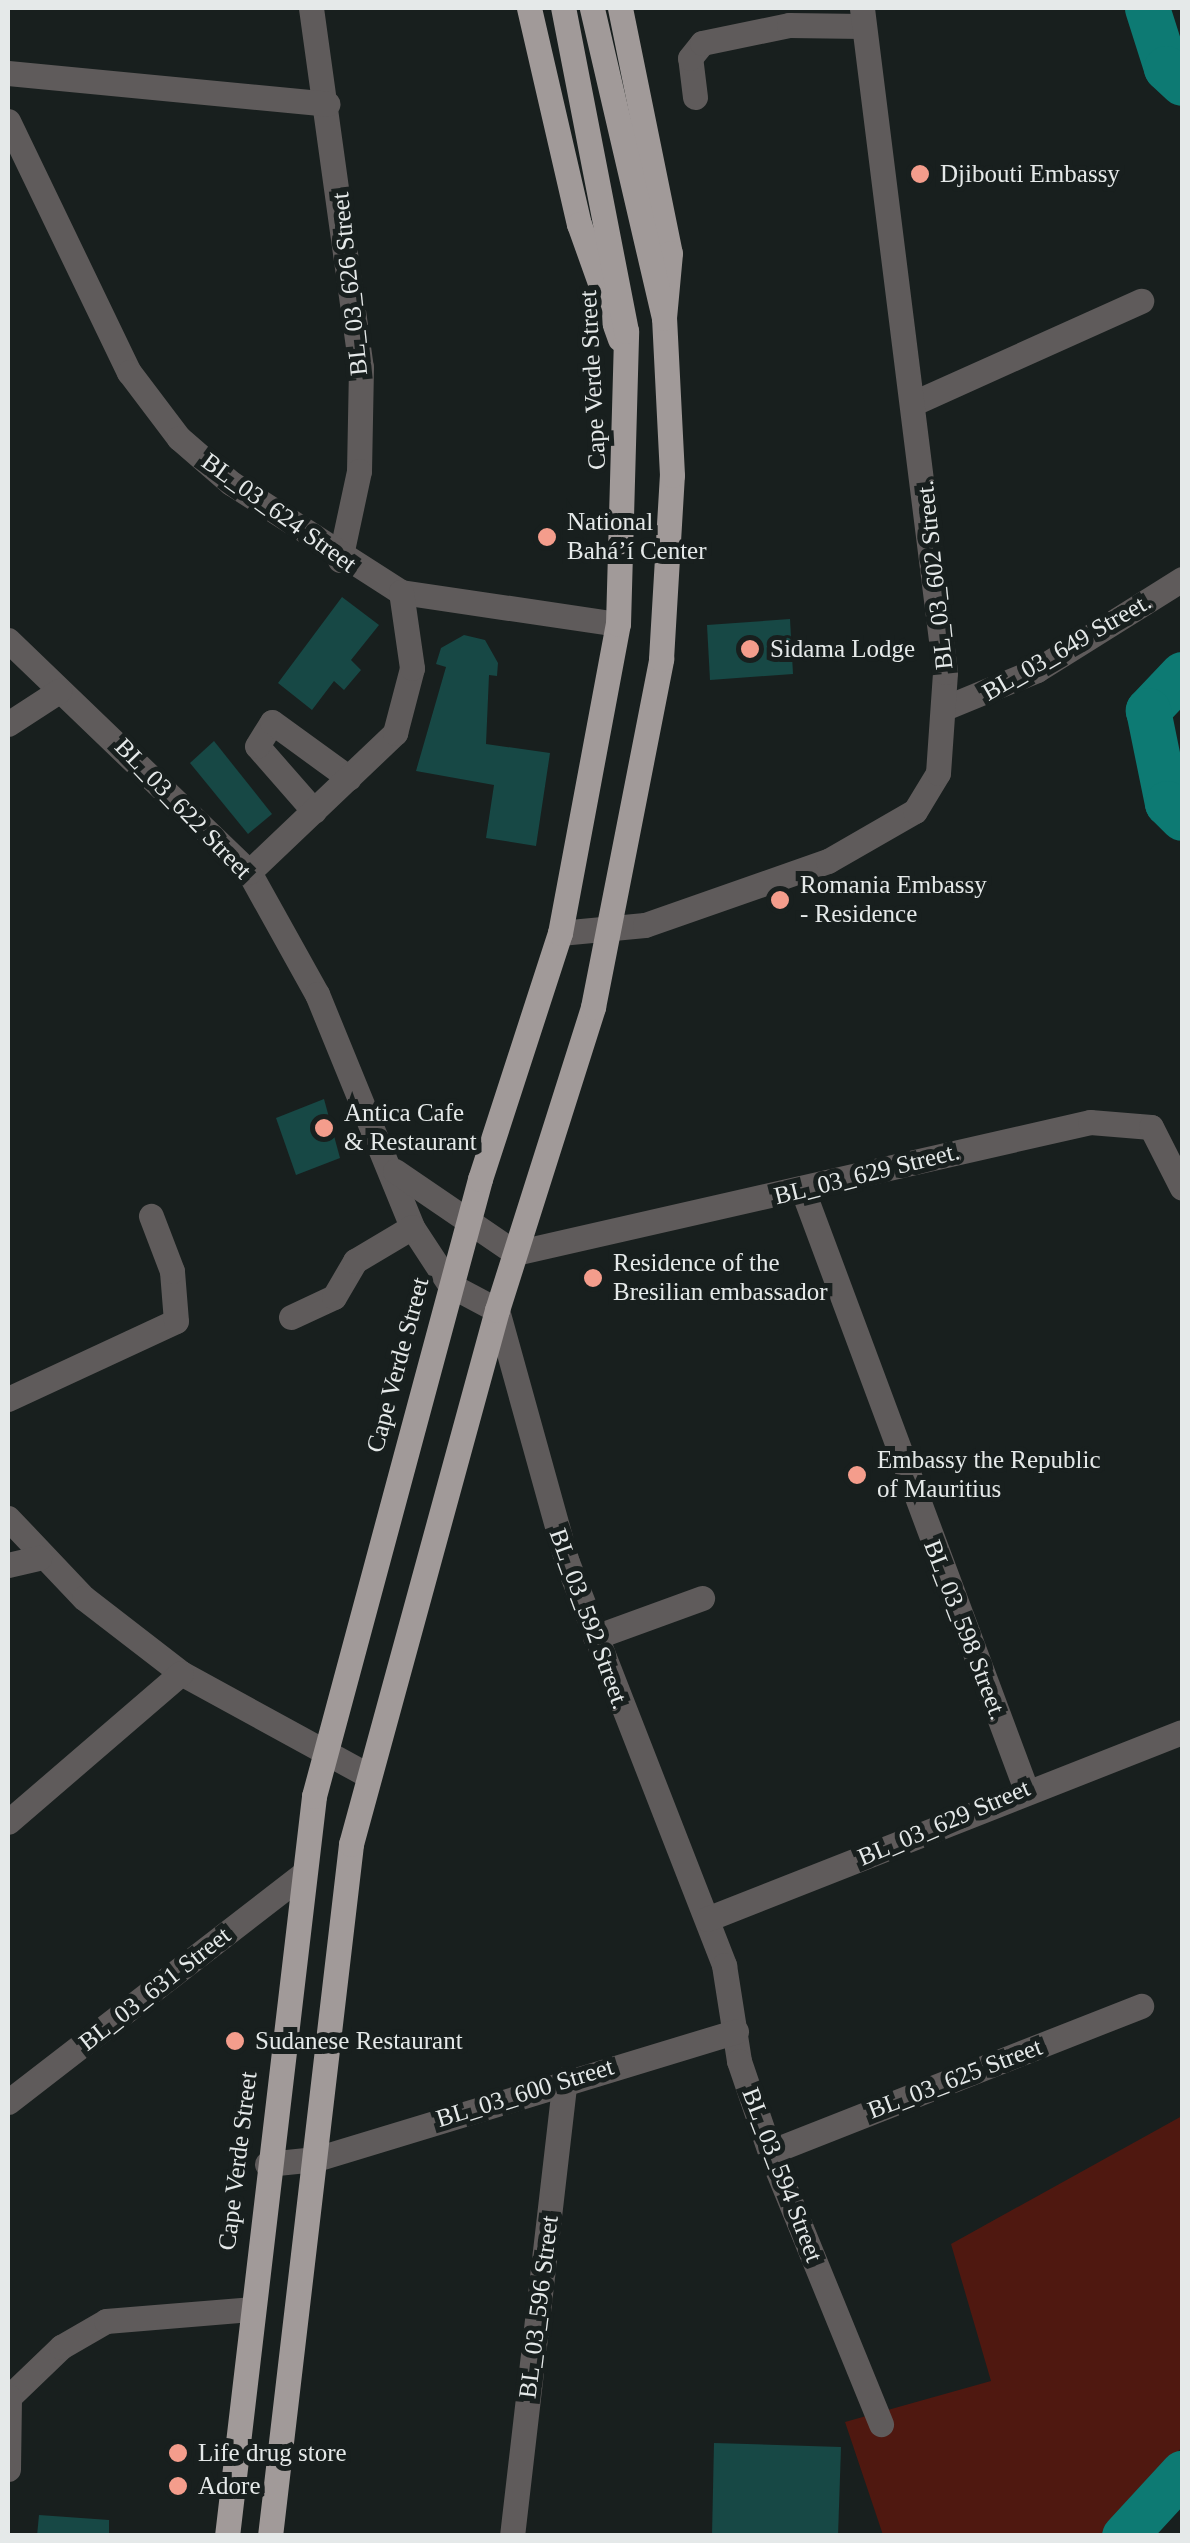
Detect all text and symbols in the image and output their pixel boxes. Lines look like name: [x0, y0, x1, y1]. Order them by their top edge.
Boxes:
place label: Djibouti Embassy: [940, 159, 1120, 189]
marker: Djibouti Embassy: [909, 163, 931, 185]
street label: BL_03_626 Street: [325, 191, 375, 377]
street label: Cape Verde Street: [573, 289, 613, 471]
street label: BL_03_624 Street: [196, 447, 362, 579]
street label: BL_03_602 Street.: [910, 479, 960, 671]
place label: National Bahá’í Center: [567, 508, 707, 567]
marker: National Bahá’í Center: [536, 526, 558, 548]
street label: BL_03_649 Street.: [977, 586, 1157, 708]
place label: Sidama Lodge: [770, 634, 915, 664]
marker: Sidama Lodge: [739, 638, 761, 660]
street label: BL_03_622 Street: [108, 732, 258, 886]
place label: Romania Embassy - Residence: [800, 871, 987, 930]
marker: Romania Embassy - Residence: [769, 889, 791, 911]
place label: Antica Cafe & Restaurant: [344, 1099, 477, 1158]
marker: Antica Cafe & Restaurant: [313, 1117, 335, 1139]
street label: BL_03_629 Street.: [771, 1136, 963, 1212]
place label: Residence of the Bresilian embassador: [613, 1249, 828, 1308]
marker: Residence of the Bresilian embassador: [582, 1267, 604, 1289]
street label: Cape Verde Street: [360, 1274, 436, 1456]
place label: Embassy the Republic of Mauritius: [877, 1446, 1101, 1505]
marker: Embassy the Republic of Mauritius: [846, 1464, 868, 1486]
street label: BL_03_592 Street.: [542, 1524, 636, 1714]
street label: BL_03_598 Street.: [917, 1536, 1013, 1724]
street label: BL_03_629 Street: [853, 1773, 1035, 1873]
street label: BL_03_631 Street: [73, 1921, 237, 2057]
place label: Sudanese Restaurant: [255, 2026, 463, 2056]
marker: Sudanese Restaurant: [224, 2030, 246, 2052]
street label: BL_03_625 Street: [864, 2032, 1046, 2126]
street label: BL_03_600 Street: [433, 2052, 617, 2134]
street label: Cape Verde Street: [212, 2070, 264, 2252]
street label: BL_03_594 Street: [735, 2084, 829, 2266]
street label: BL_03_596 Street: [513, 2214, 565, 2400]
place label: Life drug store: [198, 2438, 347, 2468]
marker: Life drug store: [167, 2442, 189, 2464]
place label: Adore: [198, 2471, 260, 2501]
marker: Adore: [167, 2475, 189, 2497]

